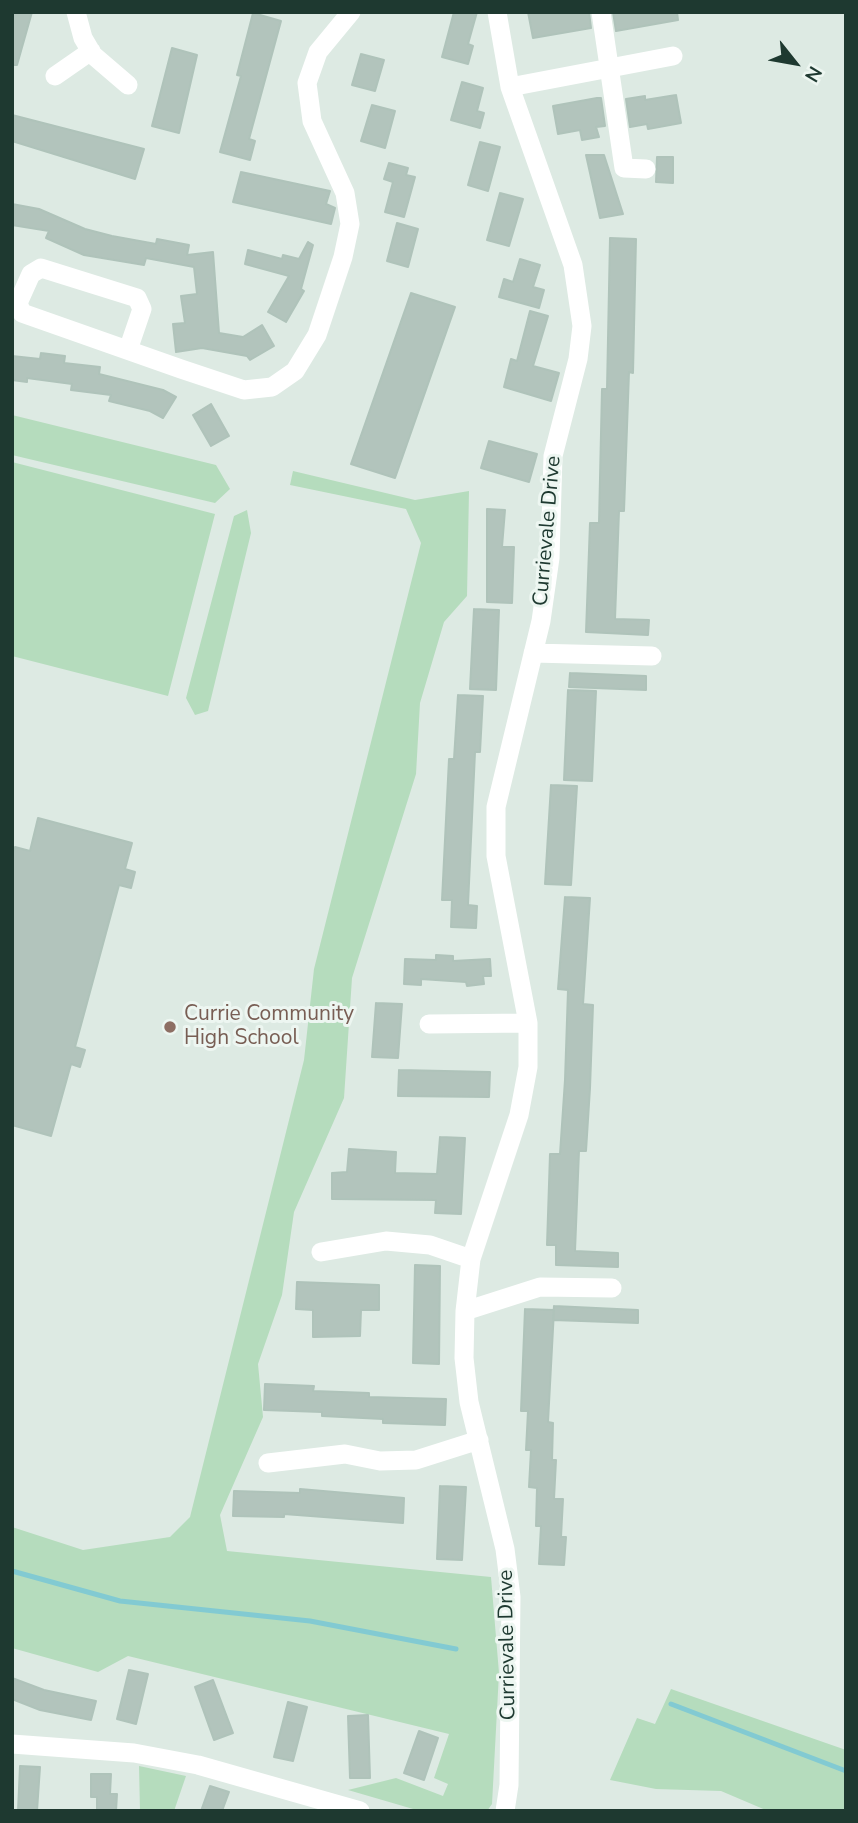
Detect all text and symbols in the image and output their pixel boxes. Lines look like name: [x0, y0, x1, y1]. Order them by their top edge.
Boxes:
north arrow: [760, 28, 830, 98]
text: N: [798, 61, 828, 87]
street label: Currievale Drive: [529, 455, 567, 607]
place label: Currie Community High School: [184, 1002, 354, 1052]
marker: Currie Community High School: [162, 1019, 178, 1035]
street label: Currievale Drive: [494, 1569, 522, 1721]

